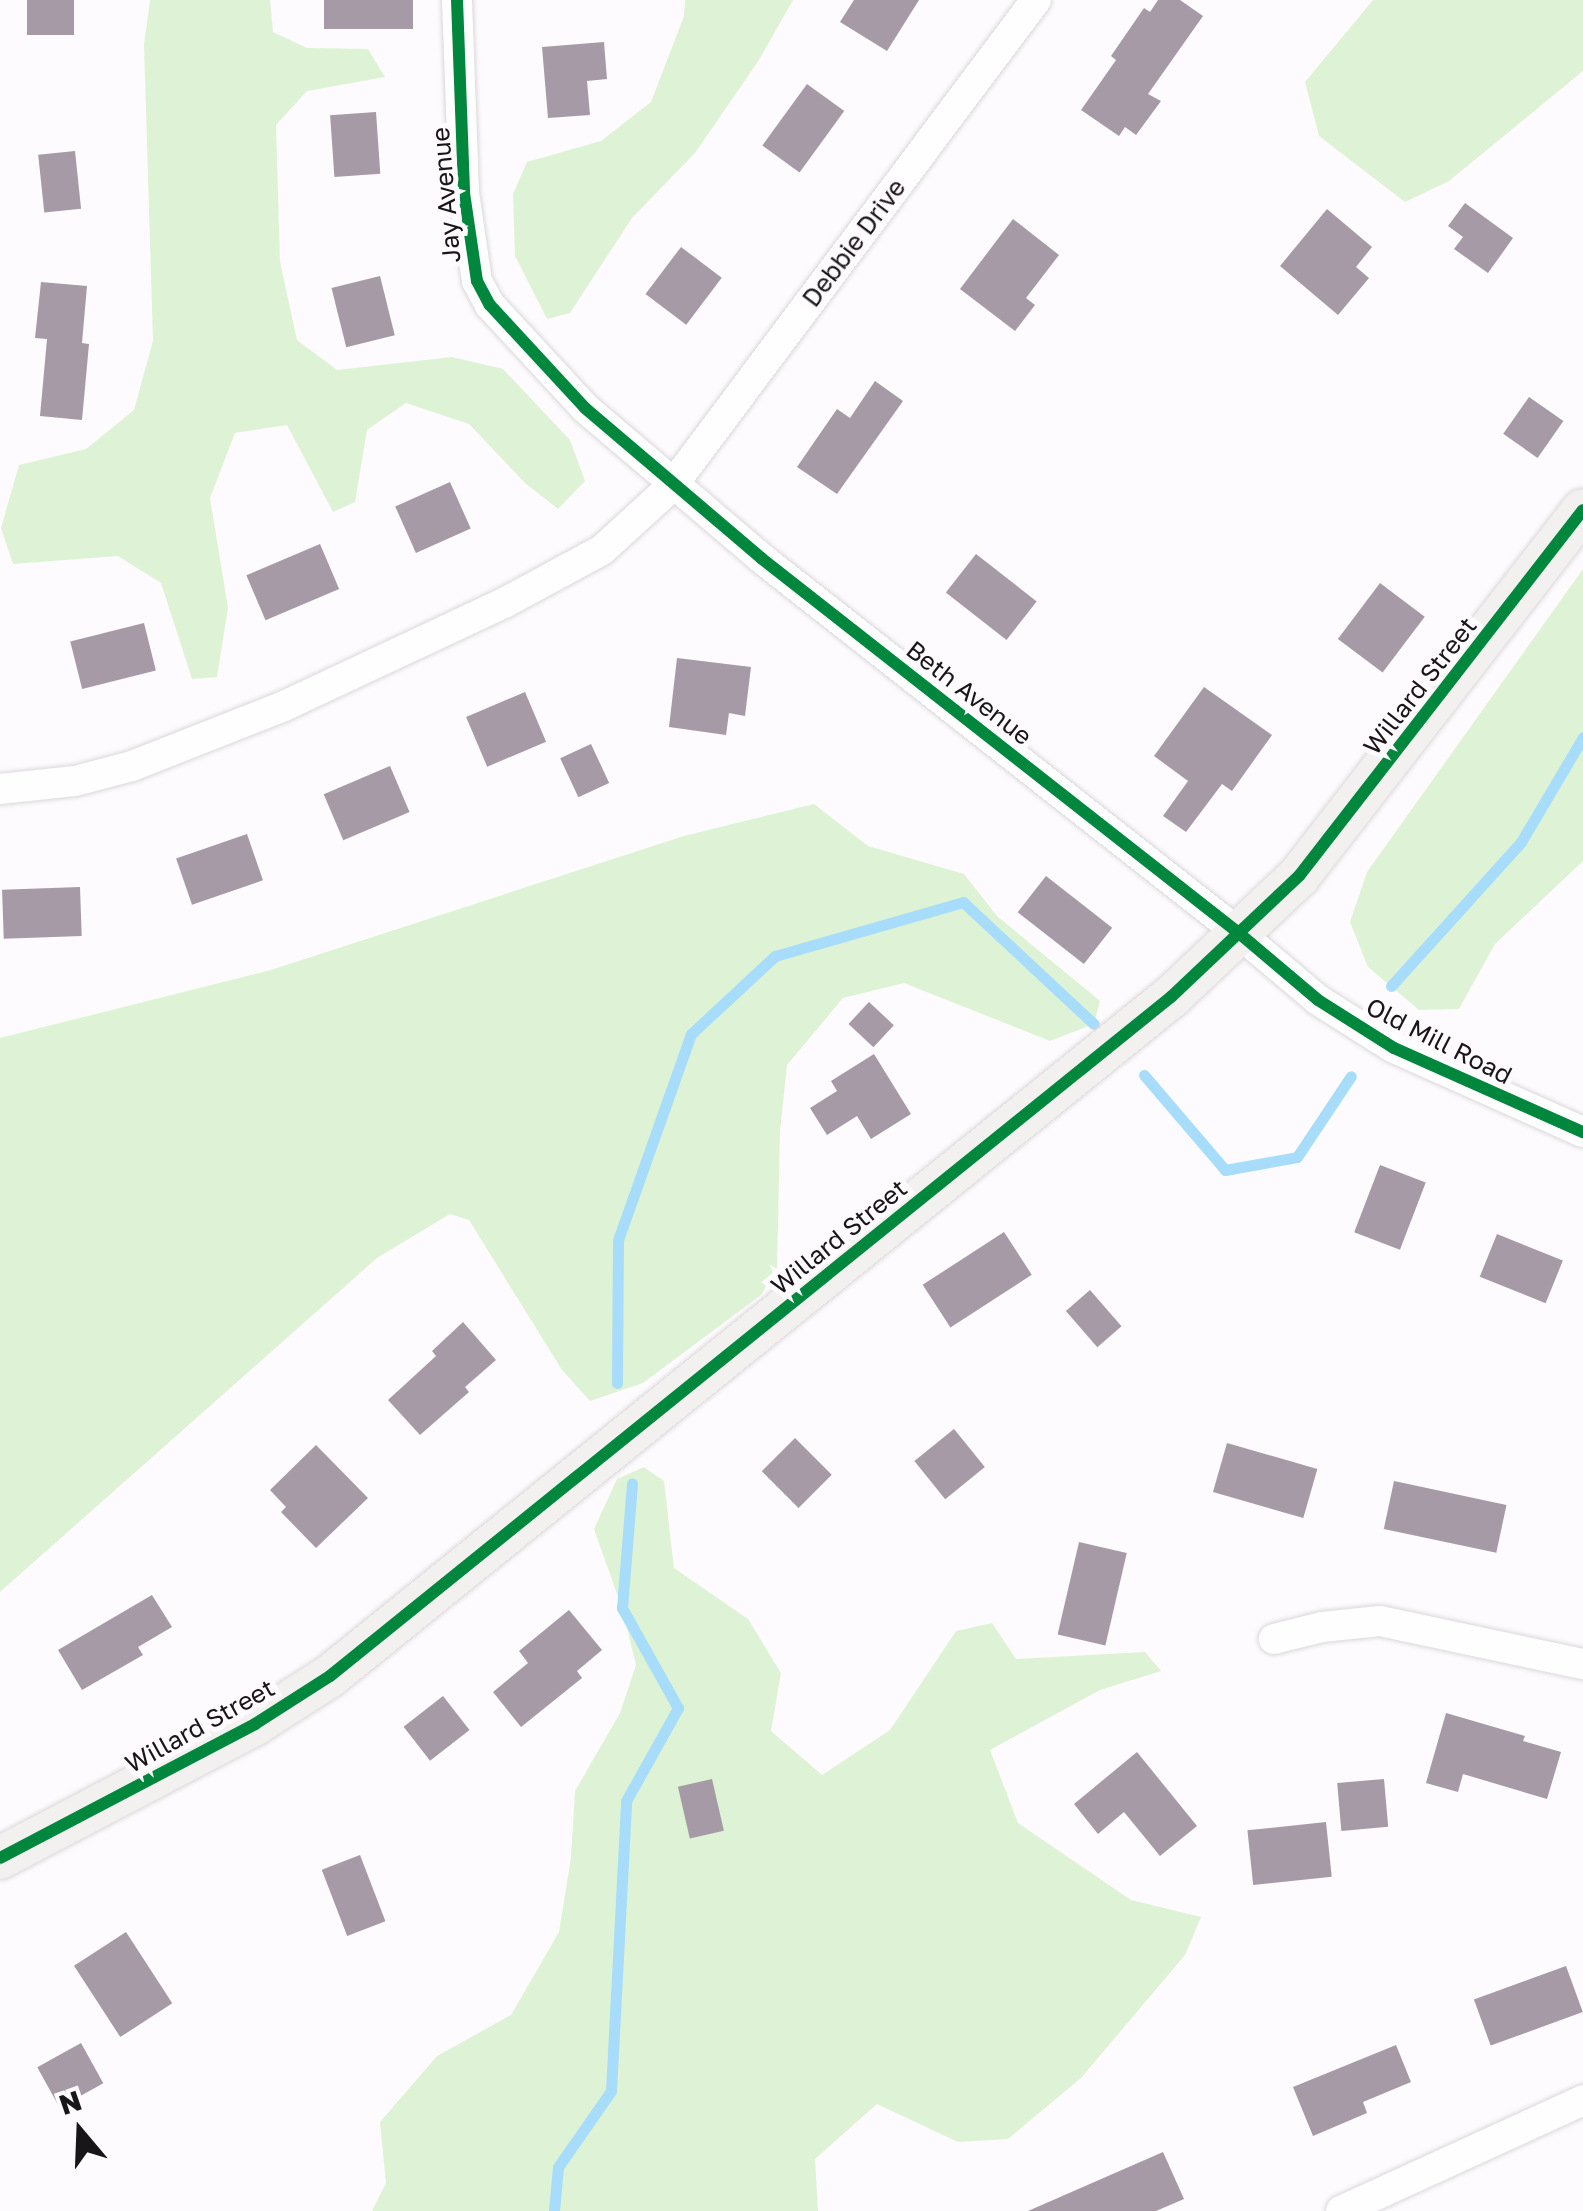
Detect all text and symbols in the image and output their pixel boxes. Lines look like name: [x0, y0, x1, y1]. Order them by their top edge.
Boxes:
street label: Jay Avenue: [425, 126, 467, 264]
street label: Debbie Drive: [796, 173, 912, 313]
street label: Willard Street: [1357, 611, 1483, 761]
street label: Beth Avenue: [900, 635, 1038, 751]
street label: Old Mill Road: [1361, 991, 1517, 1091]
street label: Willard Street: [765, 1173, 913, 1301]
street label: Willard Street: [120, 1673, 280, 1779]
north arrow: [30, 2081, 130, 2181]
text: N: [55, 2083, 86, 2121]

